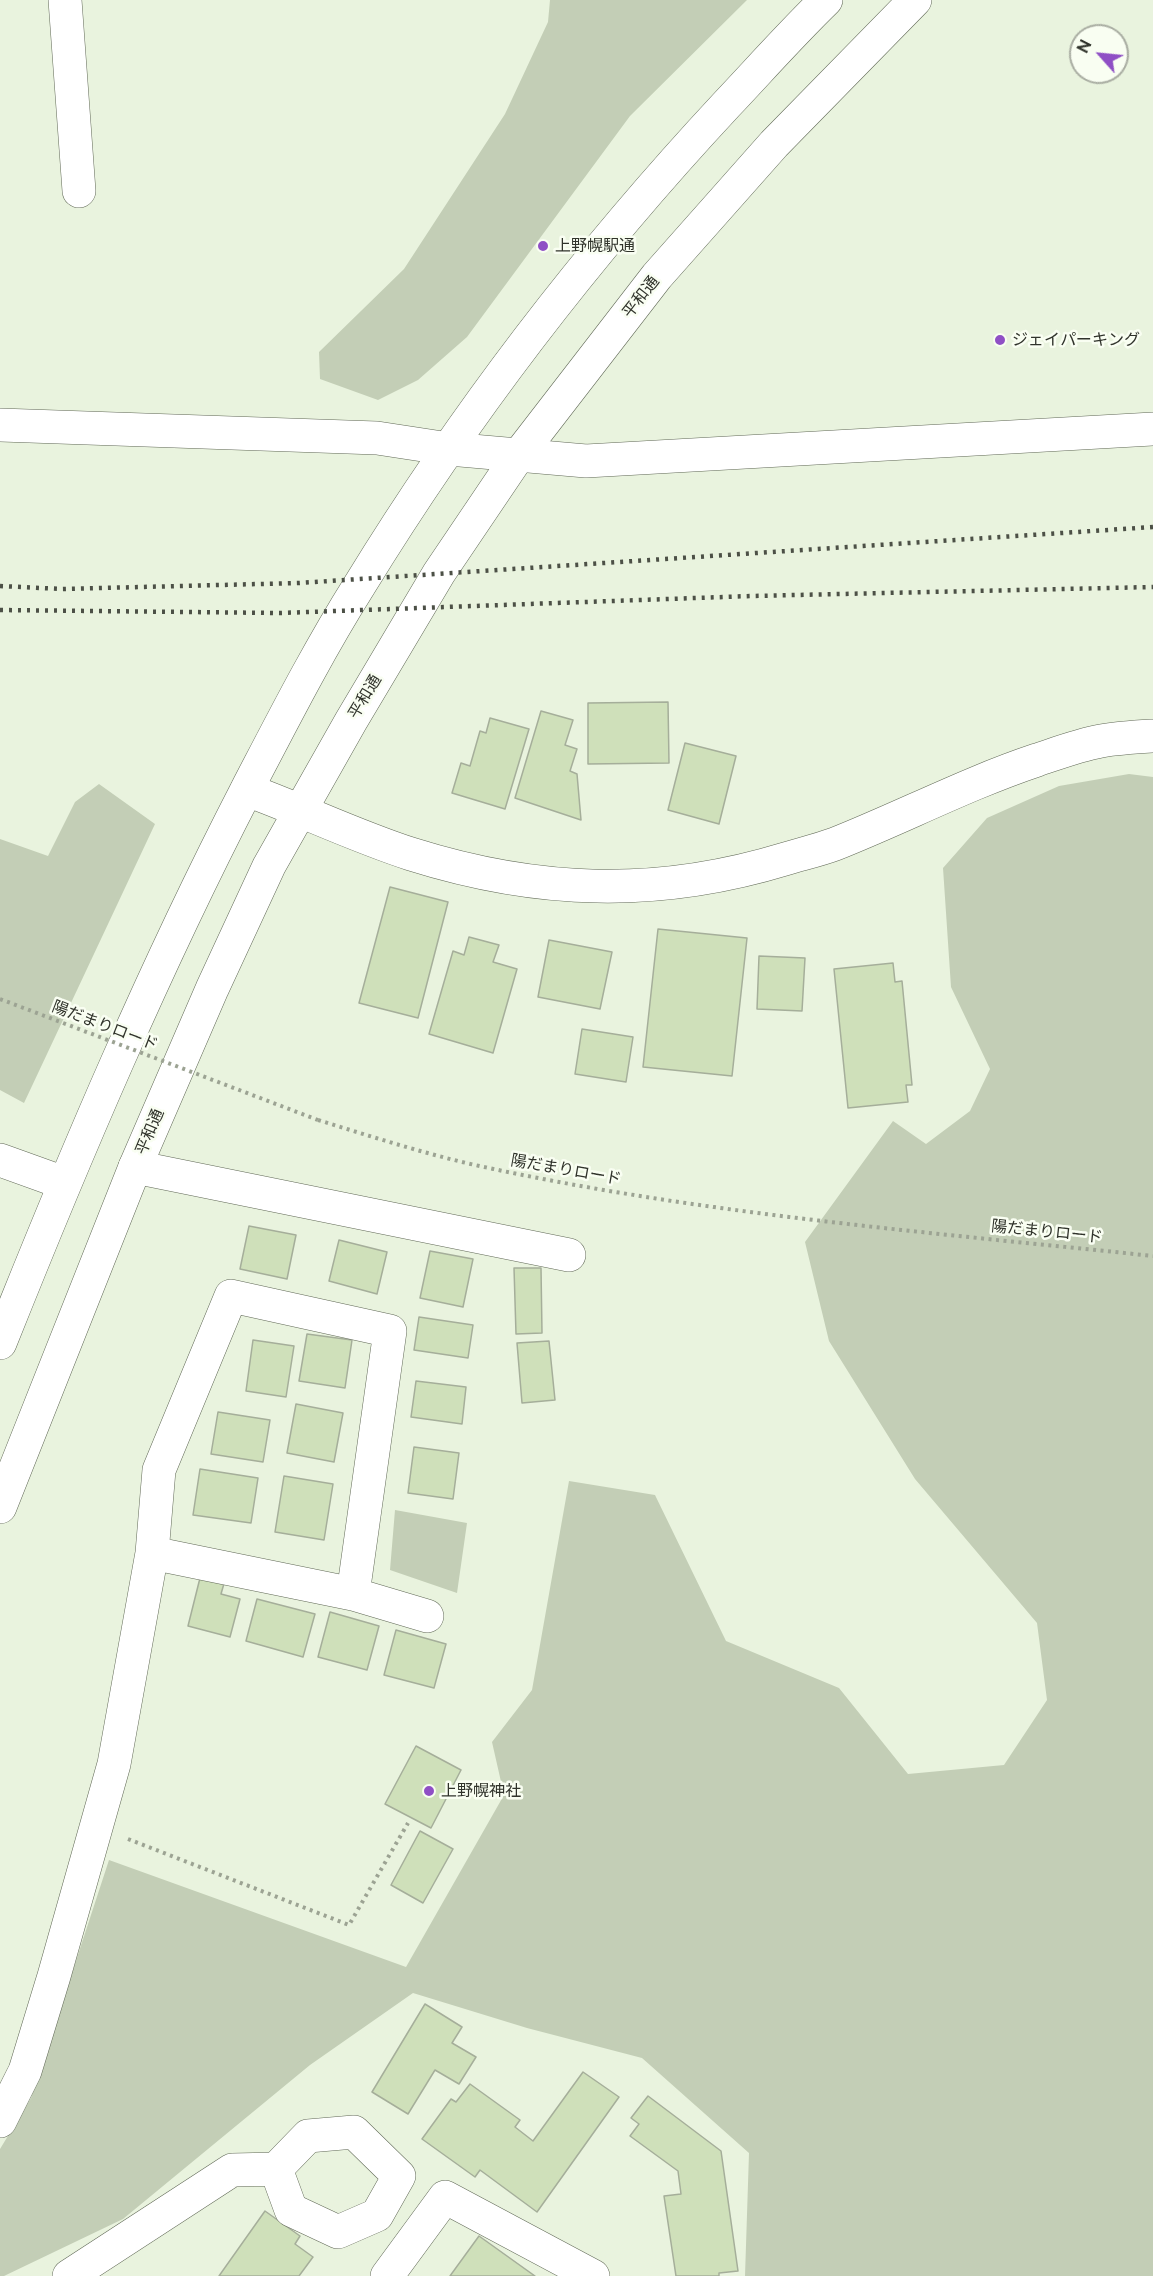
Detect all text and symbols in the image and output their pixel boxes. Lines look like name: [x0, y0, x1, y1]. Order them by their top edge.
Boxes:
north arrow: [1069, 24, 1129, 84]
text: N: [1073, 37, 1096, 56]
place label: 上野幌駅通: [555, 236, 635, 256]
marker: 上野幌駅通: [536, 239, 550, 253]
street label: 平和通: [619, 272, 663, 322]
place label: ジェイパーキング: [1012, 330, 1140, 350]
marker: ジェイパーキング: [993, 333, 1007, 347]
street label: 平和通: [344, 671, 386, 723]
street label: 陽だまりロード: [49, 997, 161, 1055]
street label: 平和通: [132, 1106, 168, 1158]
street label: 陽だまりロード: [509, 1151, 623, 1189]
street label: 陽だまりロード: [990, 1217, 1104, 1247]
place label: 上野幌神社: [441, 1781, 521, 1801]
marker: 上野幌神社: [422, 1784, 436, 1798]

